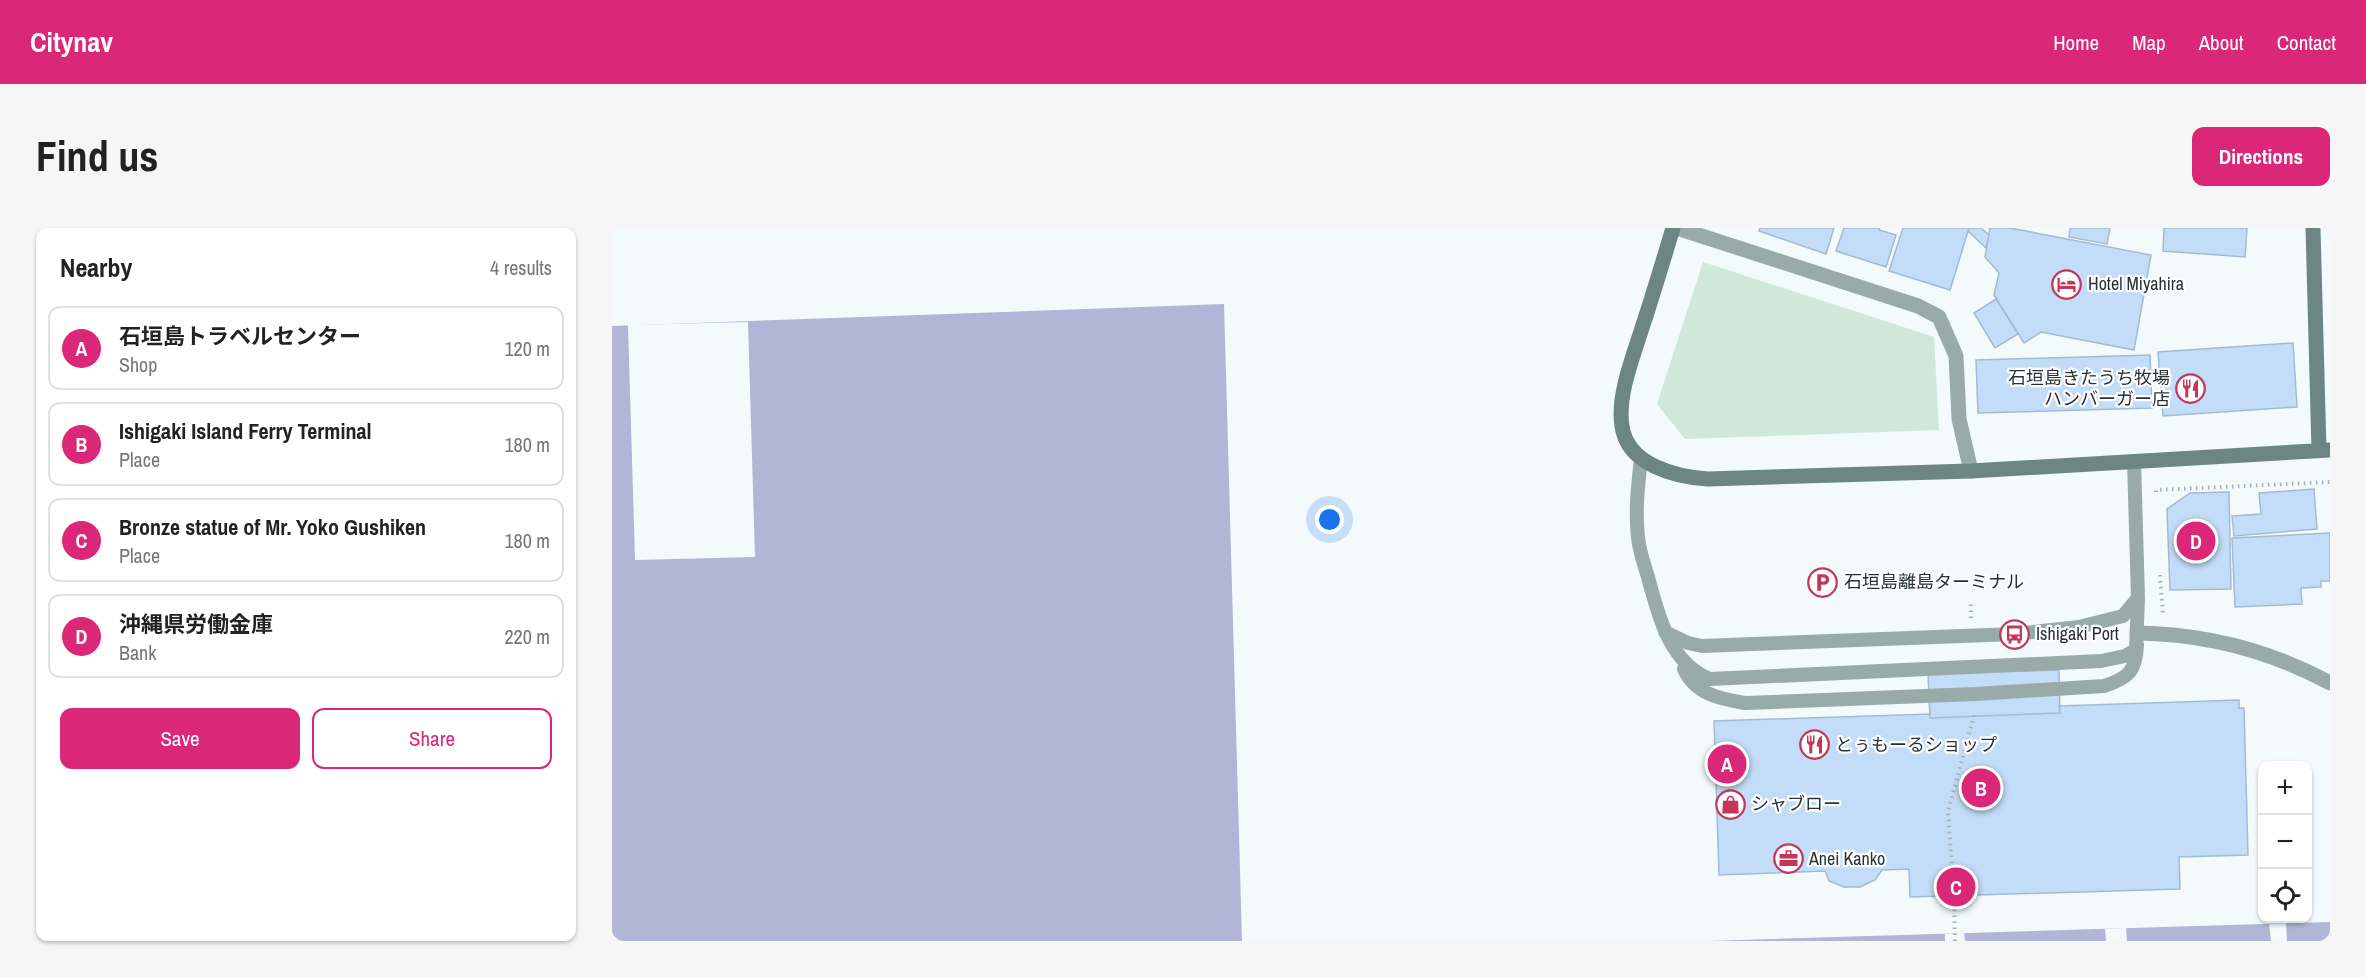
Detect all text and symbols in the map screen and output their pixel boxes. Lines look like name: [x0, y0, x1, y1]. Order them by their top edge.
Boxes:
text: Citynav: [30, 23, 113, 61]
text: Home: [2053, 28, 2099, 57]
text: Map: [2132, 28, 2166, 57]
text: About: [2199, 28, 2244, 57]
text: Contact: [2277, 28, 2336, 57]
button: Directions: [2192, 127, 2330, 186]
text: Find us: [36, 128, 158, 184]
text: Nearby: [60, 250, 132, 285]
text: 4 results: [490, 254, 552, 281]
hotel icon: Hotel Miyahira: [2051, 268, 2083, 300]
place label: Hotel Miyahira: [2088, 271, 2184, 296]
text: 石垣島トラベルセンター: [119, 321, 361, 351]
text: A: [76, 335, 87, 362]
text: 120 m: [504, 335, 550, 362]
text: Shop: [119, 351, 157, 378]
place label: 石垣島きたうち牧場 ハンバーガー店: [2008, 365, 2170, 411]
restaurant icon: 石垣島きたうち牧場 ハンバーガー店: [2175, 372, 2207, 404]
text: Ishigaki Island Ferry Terminal: [119, 416, 372, 446]
text: B: [76, 431, 87, 458]
text: 180 m: [504, 431, 550, 458]
text: Place: [119, 446, 160, 473]
your location: [1315, 505, 1344, 534]
text: Bronze statue of Mr. Yoko Gushiken: [119, 512, 426, 542]
pin: D: [2176, 518, 2216, 564]
text: C: [76, 527, 87, 554]
text: 180 m: [504, 527, 550, 554]
text: Place: [119, 542, 160, 569]
parking icon: 石垣島離島ターミナル: [1807, 566, 1839, 598]
place label: 石垣島離島ターミナル: [1844, 569, 2024, 594]
text: 沖縄県労働金庫: [119, 609, 273, 639]
bus stop icon: Ishigaki Port: [1999, 618, 2031, 650]
place label: Ishigaki Port: [2036, 621, 2119, 646]
text: D: [76, 623, 87, 650]
text: 220 m: [504, 623, 550, 650]
text: Bank: [119, 639, 156, 666]
button: Save: [60, 708, 300, 769]
button: Share: [312, 708, 552, 769]
restaurant icon: とぅもーるショップ: [1798, 729, 1830, 761]
place label: とぅもーるショップ: [1835, 732, 1997, 757]
pin: A: [1708, 742, 1746, 786]
map controls: [2258, 761, 2312, 923]
button: +: [2258, 761, 2312, 815]
pin: B: [1962, 766, 2000, 810]
shop icon: シャブロー: [1714, 788, 1746, 820]
place label: シャブロー: [1751, 791, 1841, 816]
button: −: [2258, 815, 2312, 869]
office icon: Anei Kanko: [1772, 843, 1804, 875]
place label: Anei Kanko: [1808, 846, 1885, 871]
pin: C: [1936, 864, 1976, 910]
button: locate: [2258, 869, 2312, 923]

